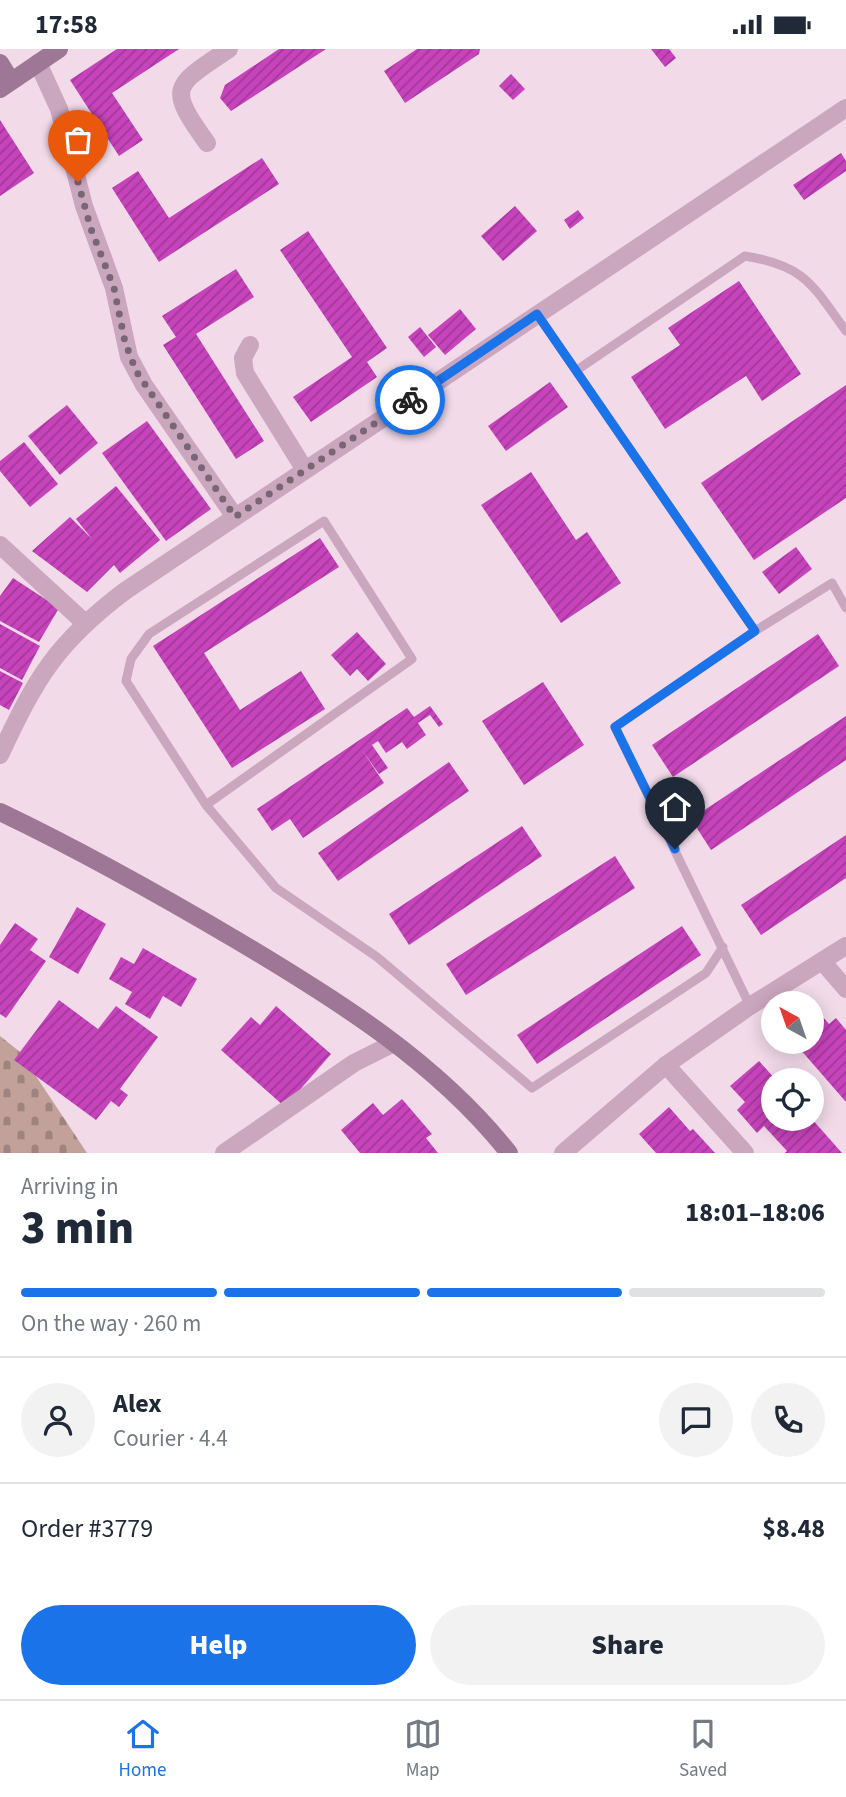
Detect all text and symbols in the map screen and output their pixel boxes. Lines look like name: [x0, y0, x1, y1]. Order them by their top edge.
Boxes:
text: 17:58: [35, 6, 98, 43]
pin: [48, 110, 108, 182]
icon: bag: [59, 121, 97, 159]
courier: [375, 365, 445, 435]
icon: bike: [391, 381, 429, 419]
pin: [645, 777, 705, 849]
icon: home: [656, 788, 694, 826]
north arrow: [761, 991, 824, 1053]
map controls: [761, 991, 824, 1131]
button: locate: [761, 1068, 824, 1131]
text: Arriving in: [21, 1170, 119, 1203]
text: 18:01–18:06: [685, 1194, 825, 1231]
text: 3 min: [21, 1196, 134, 1261]
text: On the way · 260 m: [21, 1307, 201, 1340]
button: person: [21, 1383, 95, 1457]
button: chat: [659, 1383, 733, 1457]
button: phone: [751, 1383, 825, 1457]
text: Alex: [113, 1385, 162, 1422]
text: Courier · 4.4: [113, 1422, 228, 1455]
text: Order #3779: [21, 1510, 153, 1547]
text: $8.48: [762, 1510, 825, 1547]
button: Help: [21, 1605, 416, 1685]
button: Share: [430, 1605, 825, 1685]
tab: Home: [119, 1715, 166, 1784]
tab: Map: [404, 1715, 442, 1784]
tab: Saved: [679, 1715, 727, 1784]

